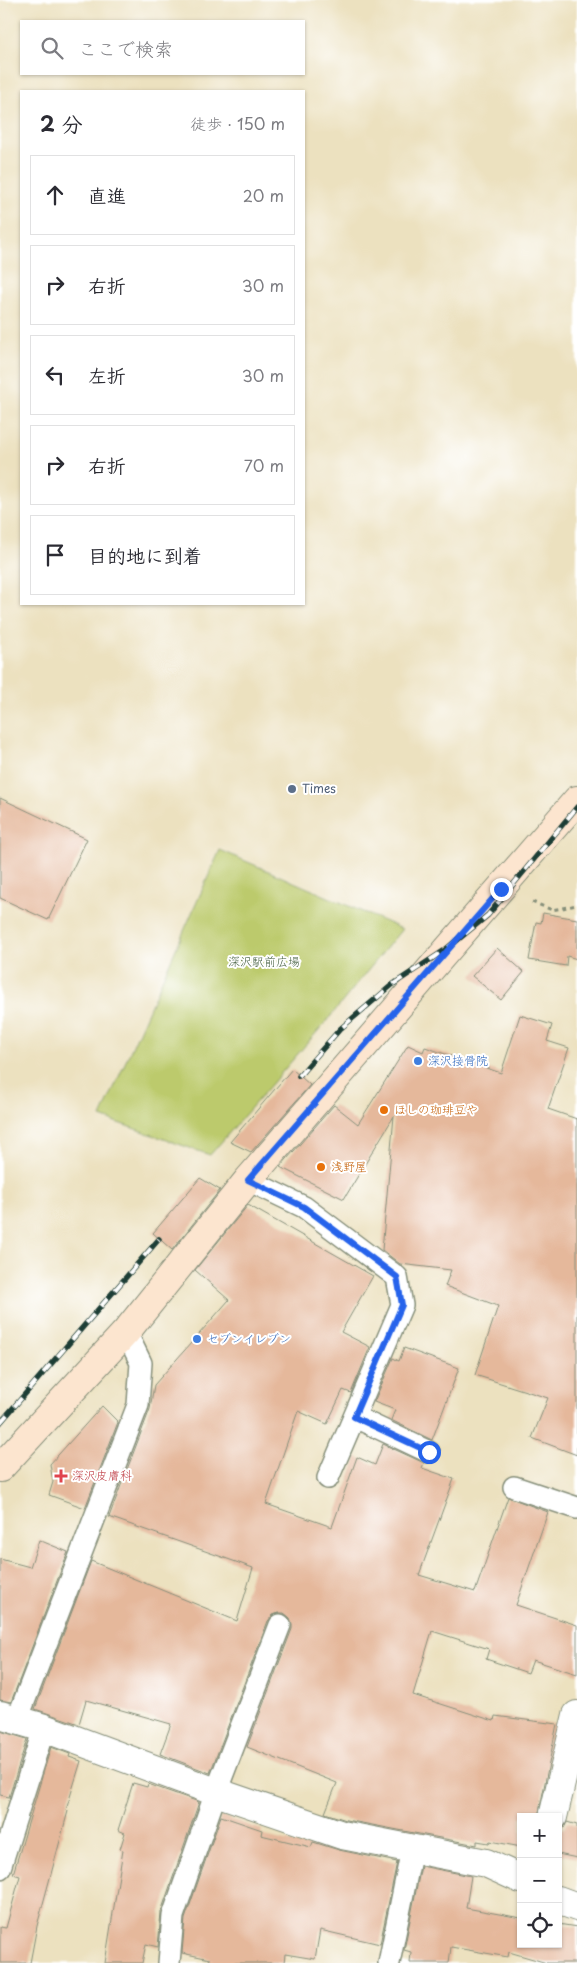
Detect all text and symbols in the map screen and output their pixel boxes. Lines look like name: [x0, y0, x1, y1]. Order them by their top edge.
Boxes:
search box: [20, 20, 305, 75]
icon: search: [38, 34, 66, 62]
text: ここで検索: [78, 34, 173, 62]
text: 2 分: [40, 107, 82, 139]
text: 徒歩 · 150 m: [190, 111, 285, 135]
icon: ahead: [41, 181, 69, 209]
text: 直進: [88, 181, 126, 209]
text: 20 m: [243, 183, 284, 207]
icon: right: [41, 271, 69, 299]
text: 右折: [88, 271, 126, 299]
text: 30 m: [242, 273, 284, 297]
icon: left: [41, 361, 69, 389]
text: 左折: [88, 361, 126, 389]
text: 30 m: [242, 363, 284, 387]
icon: right: [41, 451, 69, 479]
text: 右折: [88, 451, 126, 479]
text: 70 m: [244, 453, 284, 477]
icon: arrive: [41, 541, 69, 569]
text: 目的地に到着: [88, 541, 202, 569]
place label: Times: [302, 779, 336, 797]
marker: Times: [286, 783, 298, 795]
route end: [490, 878, 513, 901]
park label: 深沢駅前広場: [228, 952, 300, 970]
place label: 深沢接骨院: [428, 1051, 488, 1069]
marker: 深沢接骨院: [412, 1055, 424, 1067]
place label: ほしの珈琲豆や: [394, 1100, 478, 1118]
marker: ほしの珈琲豆や: [378, 1104, 390, 1116]
place label: 浅野屋: [331, 1157, 367, 1175]
marker: 浅野屋: [315, 1161, 327, 1173]
place label: セブンイレブン: [207, 1329, 291, 1347]
marker: セブンイレブン: [191, 1333, 203, 1345]
route start: [418, 1441, 441, 1464]
place label: 深沢皮膚科: [72, 1466, 132, 1484]
marker: 深沢皮膚科: [54, 1469, 68, 1483]
map controls: [517, 1813, 562, 1948]
button: +: [517, 1813, 562, 1858]
button: −: [517, 1858, 562, 1903]
button: locate: [517, 1903, 562, 1948]

